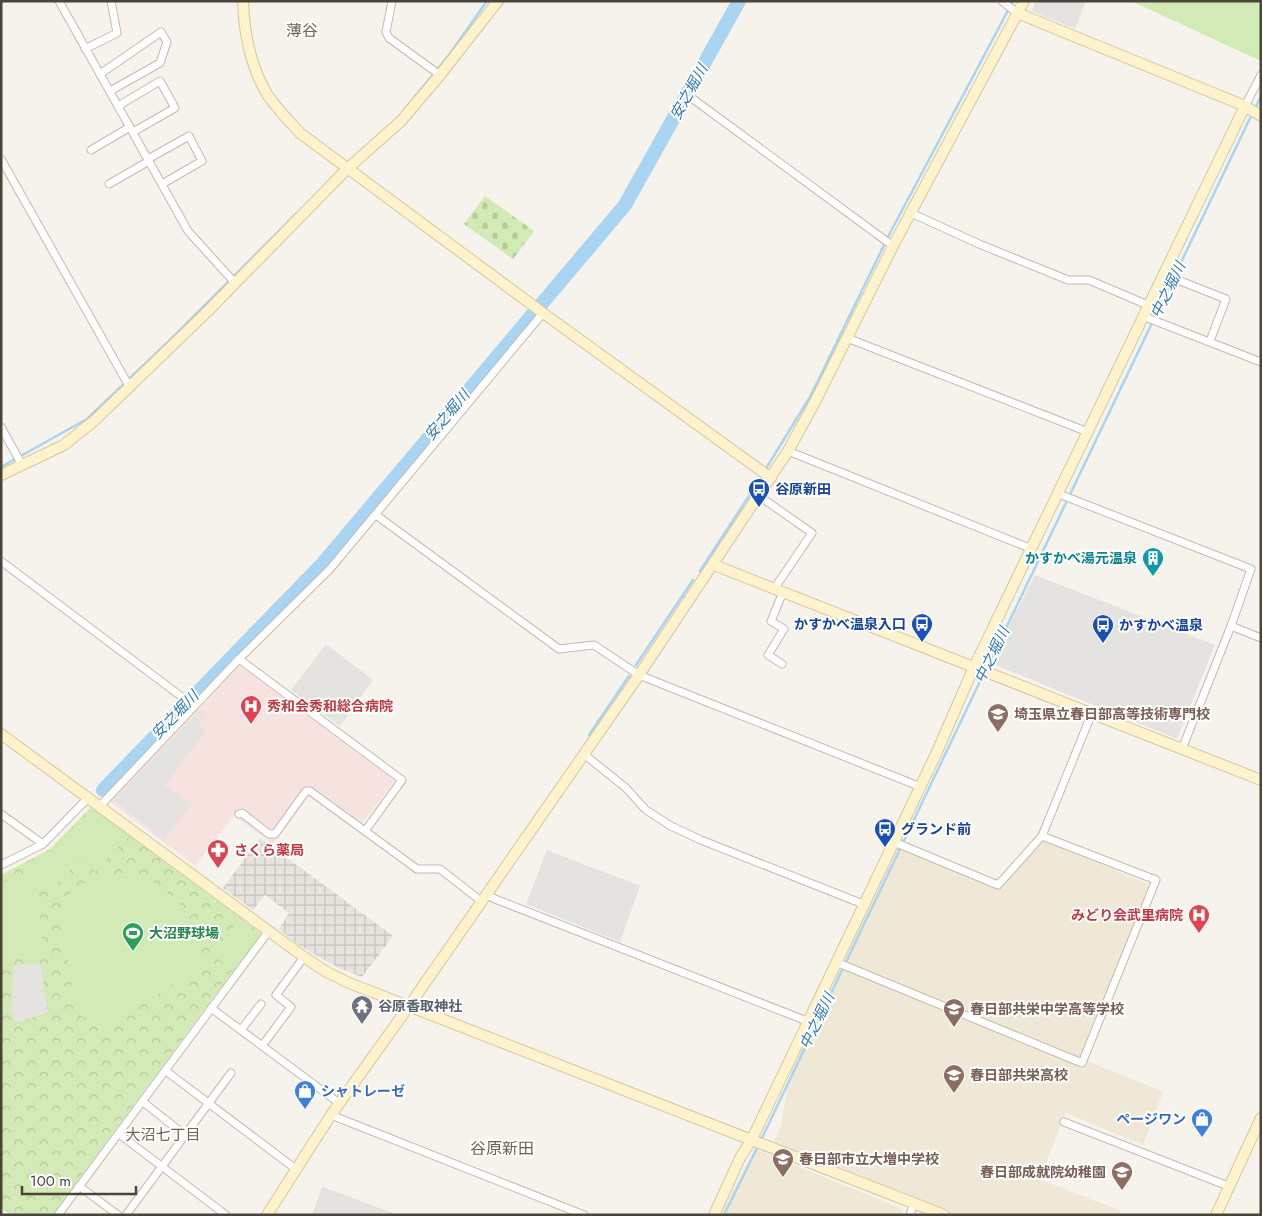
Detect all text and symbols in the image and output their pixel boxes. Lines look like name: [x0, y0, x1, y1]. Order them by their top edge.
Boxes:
district label: 薄谷: [286, 19, 318, 42]
water label: 安之堀川: [665, 59, 714, 124]
water label: 中之堀川: [1145, 256, 1192, 322]
water label: 安之堀川: [419, 383, 476, 445]
bus stop icon: 谷原新田: [747, 477, 771, 508]
place label: 谷原新田: [775, 479, 831, 499]
building icon: かすかべ湯元温泉: [1141, 546, 1165, 577]
place label: かすかべ湯元温泉: [1025, 548, 1137, 568]
bus stop icon: かすかべ温泉入口: [910, 612, 934, 643]
bus stop icon: かすかべ温泉: [1091, 613, 1115, 644]
place label: かすかべ温泉入口: [794, 614, 906, 634]
place label: かすかべ温泉: [1119, 615, 1203, 635]
water label: 中之堀川: [969, 621, 1016, 687]
water label: 安之堀川: [146, 684, 205, 744]
hospital icon: 秀和会秀和総合病院: [239, 694, 263, 725]
place label: 秀和会秀和総合病院: [267, 696, 393, 716]
school or university icon: 埼玉県立春日部高等技術専門校: [986, 702, 1010, 733]
place label: 埼玉県立春日部高等技術専門校: [1014, 704, 1210, 724]
bus stop icon: グランド前: [873, 817, 897, 848]
place label: グランド前: [901, 819, 971, 839]
pharmacy icon: さくら薬局: [206, 838, 230, 869]
place label: さくら薬局: [234, 840, 304, 860]
hospital icon: みどり会武里病院: [1187, 903, 1211, 934]
place label: みどり会武里病院: [1071, 905, 1183, 925]
sports icon: 大沼野球場: [121, 921, 145, 952]
place label: 大沼野球場: [149, 923, 219, 943]
water label: 中之堀川: [794, 987, 841, 1053]
temple icon: 谷原香取神社: [350, 994, 374, 1025]
place label: 谷原香取神社: [378, 996, 462, 1016]
school or university icon: 春日部共栄中学高等学校: [942, 997, 966, 1028]
place label: 春日部共栄中学高等学校: [970, 999, 1124, 1019]
school or university icon: 春日部共栄高校: [942, 1063, 966, 1094]
place label: 春日部共栄高校: [970, 1065, 1068, 1085]
shop icon: シャトレーゼ: [293, 1079, 317, 1110]
place label: シャトレーゼ: [321, 1081, 405, 1101]
shop icon: ページワン: [1190, 1107, 1214, 1138]
place label: ページワン: [1116, 1109, 1186, 1129]
district label: 大沼七丁目: [125, 1124, 201, 1146]
district label: 谷原新田: [470, 1137, 534, 1160]
school or university icon: 春日部市立大増中学校: [771, 1147, 795, 1178]
place label: 春日部市立大増中学校: [799, 1149, 939, 1169]
school or university icon: 春日部成就院幼稚園: [1110, 1160, 1134, 1191]
place label: 春日部成就院幼稚園: [980, 1162, 1106, 1182]
scale bar: [22, 1164, 136, 1196]
text: 100 m: [30, 1170, 71, 1192]

